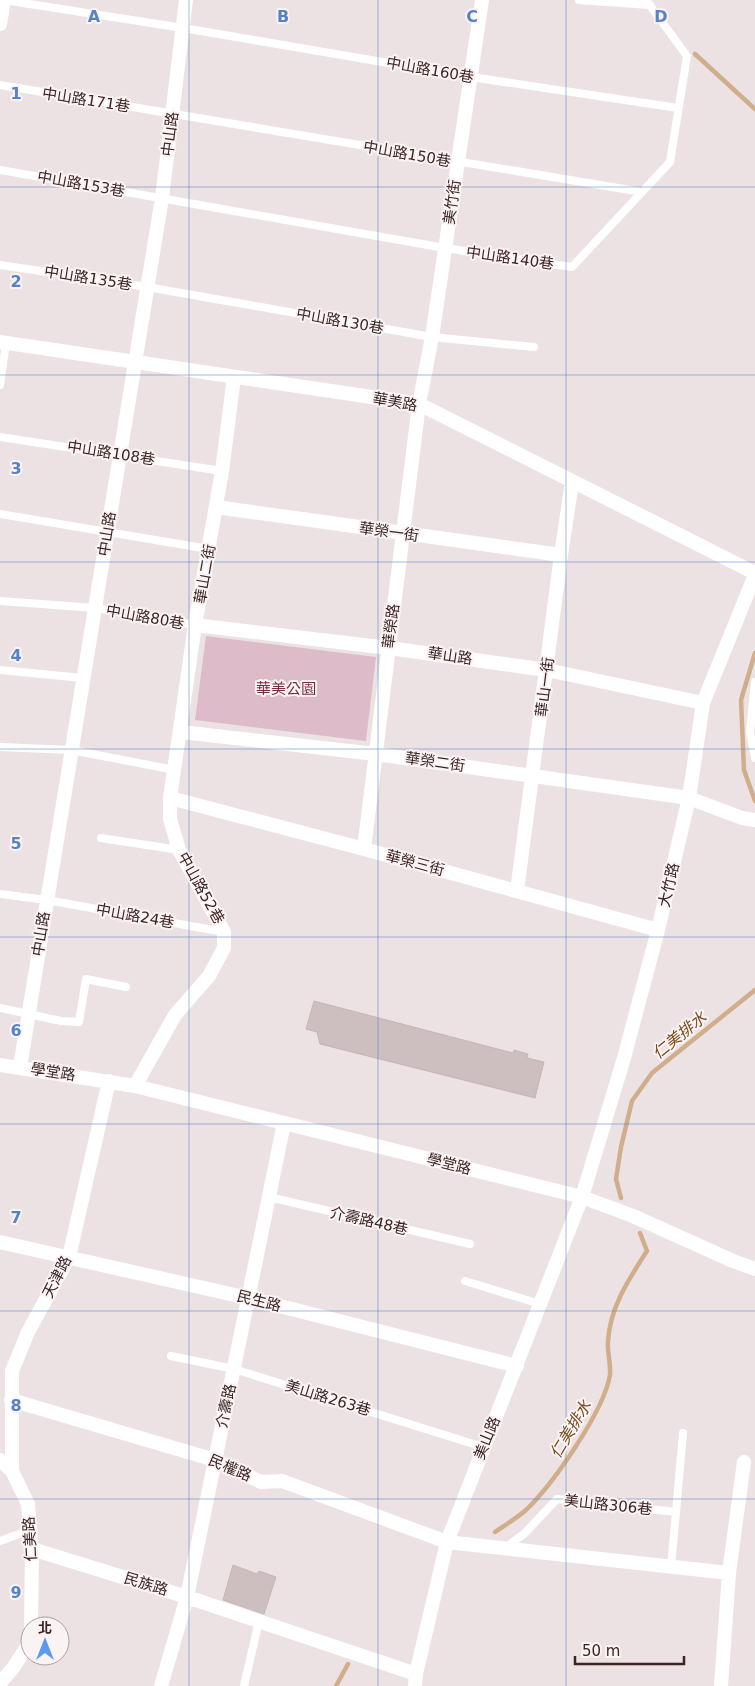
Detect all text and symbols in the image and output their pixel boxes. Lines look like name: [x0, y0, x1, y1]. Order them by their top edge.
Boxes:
text: A: [88, 7, 101, 26]
text: B: [277, 7, 289, 26]
text: C: [466, 7, 478, 26]
text: D: [654, 7, 668, 26]
street label: 中山路160巷: [385, 53, 475, 87]
text: 1: [10, 84, 22, 103]
street label: 中山路171巷: [41, 84, 131, 116]
street label: 中山路: [158, 111, 182, 157]
street label: 中山路150巷: [362, 137, 452, 171]
street label: 中山路153巷: [36, 167, 126, 201]
street label: 美竹街: [440, 178, 464, 226]
street label: 中山路140巷: [465, 243, 555, 273]
street label: 中山路135巷: [43, 262, 133, 294]
text: 2: [10, 272, 22, 291]
street label: 中山路130巷: [295, 304, 385, 338]
street label: 華美路: [371, 389, 419, 415]
street label: 中山路108巷: [66, 437, 156, 469]
text: 3: [10, 459, 22, 478]
street label: 中山路: [95, 510, 119, 558]
street label: 華榮一街: [358, 519, 420, 545]
street label: 華山二街: [191, 543, 219, 605]
street label: 中山路80巷: [104, 601, 186, 633]
street label: 華榮路: [379, 603, 403, 649]
street label: 華山路: [426, 644, 474, 668]
text: 4: [10, 646, 22, 665]
street label: 華山一街: [532, 656, 558, 718]
park label: 華美公園: [256, 680, 316, 698]
street label: 華榮二街: [404, 749, 466, 775]
text: 5: [10, 834, 22, 853]
street label: 華榮三街: [384, 847, 446, 879]
street label: 中山路52巷: [174, 849, 228, 927]
street label: 大竹路: [655, 861, 683, 909]
street label: 中山路24巷: [94, 900, 176, 932]
street label: 中山路: [29, 910, 53, 958]
water label: 仁美排水: [648, 1007, 711, 1063]
text: 6: [10, 1021, 22, 1040]
street label: 學堂路: [29, 1060, 77, 1084]
street label: 學堂路: [425, 1150, 473, 1178]
street label: 介壽路48巷: [328, 1203, 410, 1239]
text: 7: [10, 1208, 22, 1227]
street label: 天津路: [39, 1253, 75, 1301]
street label: 民生路: [235, 1287, 283, 1315]
street label: 美山路263巷: [283, 1376, 373, 1420]
street label: 介壽路: [213, 1382, 239, 1430]
text: 8: [10, 1396, 22, 1415]
water label: 仁美排水: [546, 1396, 596, 1462]
street label: 美山路: [470, 1414, 504, 1462]
street label: 民權路: [206, 1451, 254, 1485]
street label: 美山路306巷: [563, 1491, 653, 1519]
street label: 仁美路: [20, 1516, 40, 1562]
street label: 民族路: [122, 1569, 170, 1599]
text: 9: [10, 1583, 22, 1602]
north arrow: [20, 1616, 70, 1666]
text: 北: [38, 1620, 52, 1636]
scale bar: [575, 1634, 684, 1666]
text: 50 m: [582, 1642, 620, 1660]

